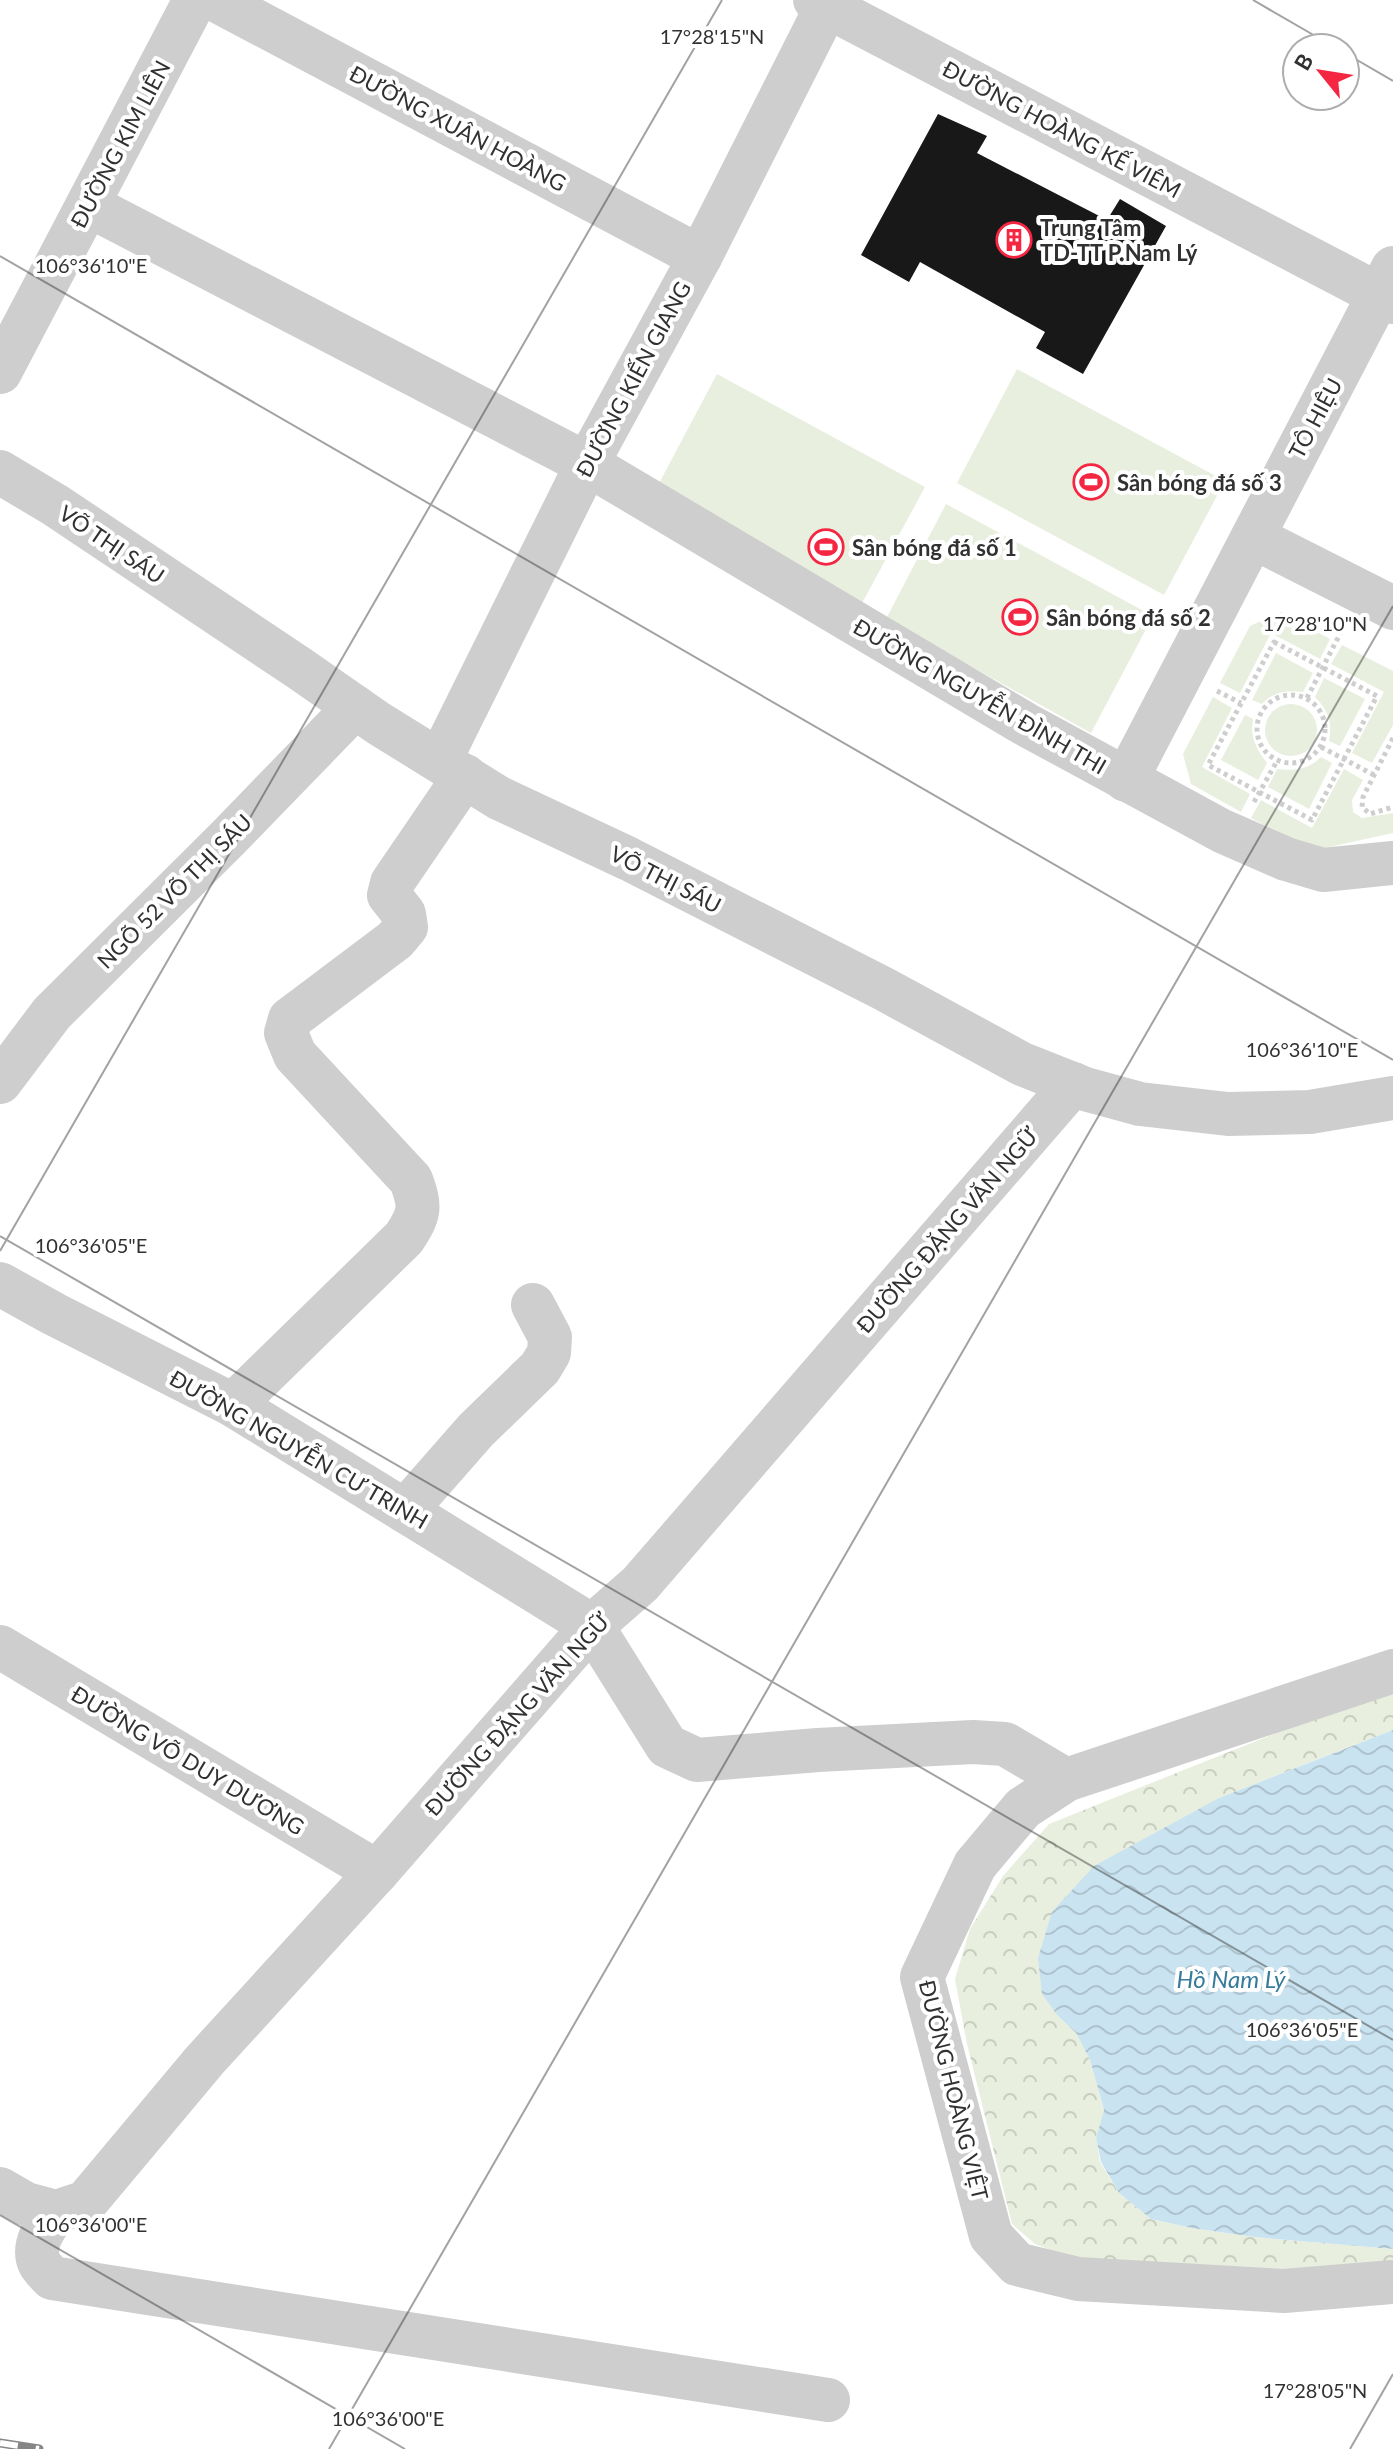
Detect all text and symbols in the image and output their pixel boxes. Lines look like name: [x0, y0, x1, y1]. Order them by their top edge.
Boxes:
text: 17°28'15"N: [660, 24, 764, 48]
north arrow: [1281, 32, 1361, 112]
text: B: [1288, 49, 1319, 75]
street label: ĐƯỜNG HOÀNG KẾ VIÊM: [938, 55, 1186, 203]
street label: ĐƯỜNG KIM LIÊN: [64, 56, 176, 232]
street label: ĐƯỜNG XUÂN HOÀNG: [345, 59, 571, 197]
place label: Trung Tâm TD-TT P.Nam Lý: [1040, 214, 1198, 266]
building icon: Trung Tâm TD-TT P.Nam Lý: [995, 221, 1033, 259]
text: 106°36'10"E: [35, 253, 147, 277]
street label: ĐƯỜNG KIẾN GIANG: [570, 276, 696, 482]
street label: TÔ HIỆU: [1283, 373, 1347, 463]
sports icon: Sân bóng đá số 3: [1072, 463, 1110, 501]
place label: Sân bóng đá số 3: [1117, 469, 1282, 496]
street label: VÕ THỊ SÁU: [54, 499, 170, 589]
sports icon: Sân bóng đá số 1: [807, 528, 845, 566]
place label: Sân bóng đá số 1: [852, 534, 1017, 561]
sports icon: Sân bóng đá số 2: [1001, 598, 1039, 636]
place label: Sân bóng đá số 2: [1046, 604, 1211, 631]
street label: ĐƯỜNG NGUYỄN ĐÌNH THI: [849, 611, 1112, 780]
text: 17°28'10"N: [1263, 611, 1367, 635]
street label: NGÕ 52 VÕ THỊ SÁU: [91, 808, 257, 974]
street label: VÕ THỊ SÁU: [606, 840, 726, 918]
text: 106°36'10"E: [1246, 1037, 1358, 1061]
street label: ĐƯỜNG ĐẶNG VĂN NGỮ: [850, 1121, 1044, 1338]
text: 106°36'05"E: [35, 1233, 147, 1257]
street label: ĐƯỜNG NGUYỄN CƯ TRINH: [165, 1362, 434, 1534]
street label: ĐƯỜNG ĐẶNG VĂN NGỮ: [419, 1607, 616, 1821]
street label: ĐƯỜNG VÕ DUY DƯƠNG: [67, 1680, 309, 1840]
water label: Hồ Nam Lý: [1176, 1964, 1286, 1993]
street label: ĐƯỜNG HOÀNG VIỆT: [914, 1977, 994, 2203]
text: 106°36'05"E: [1246, 2017, 1358, 2041]
text: 106°36'00"E: [35, 2212, 147, 2236]
text: 17°28'05"N: [1263, 2378, 1367, 2402]
text: 106°36'00"E: [332, 2406, 444, 2430]

